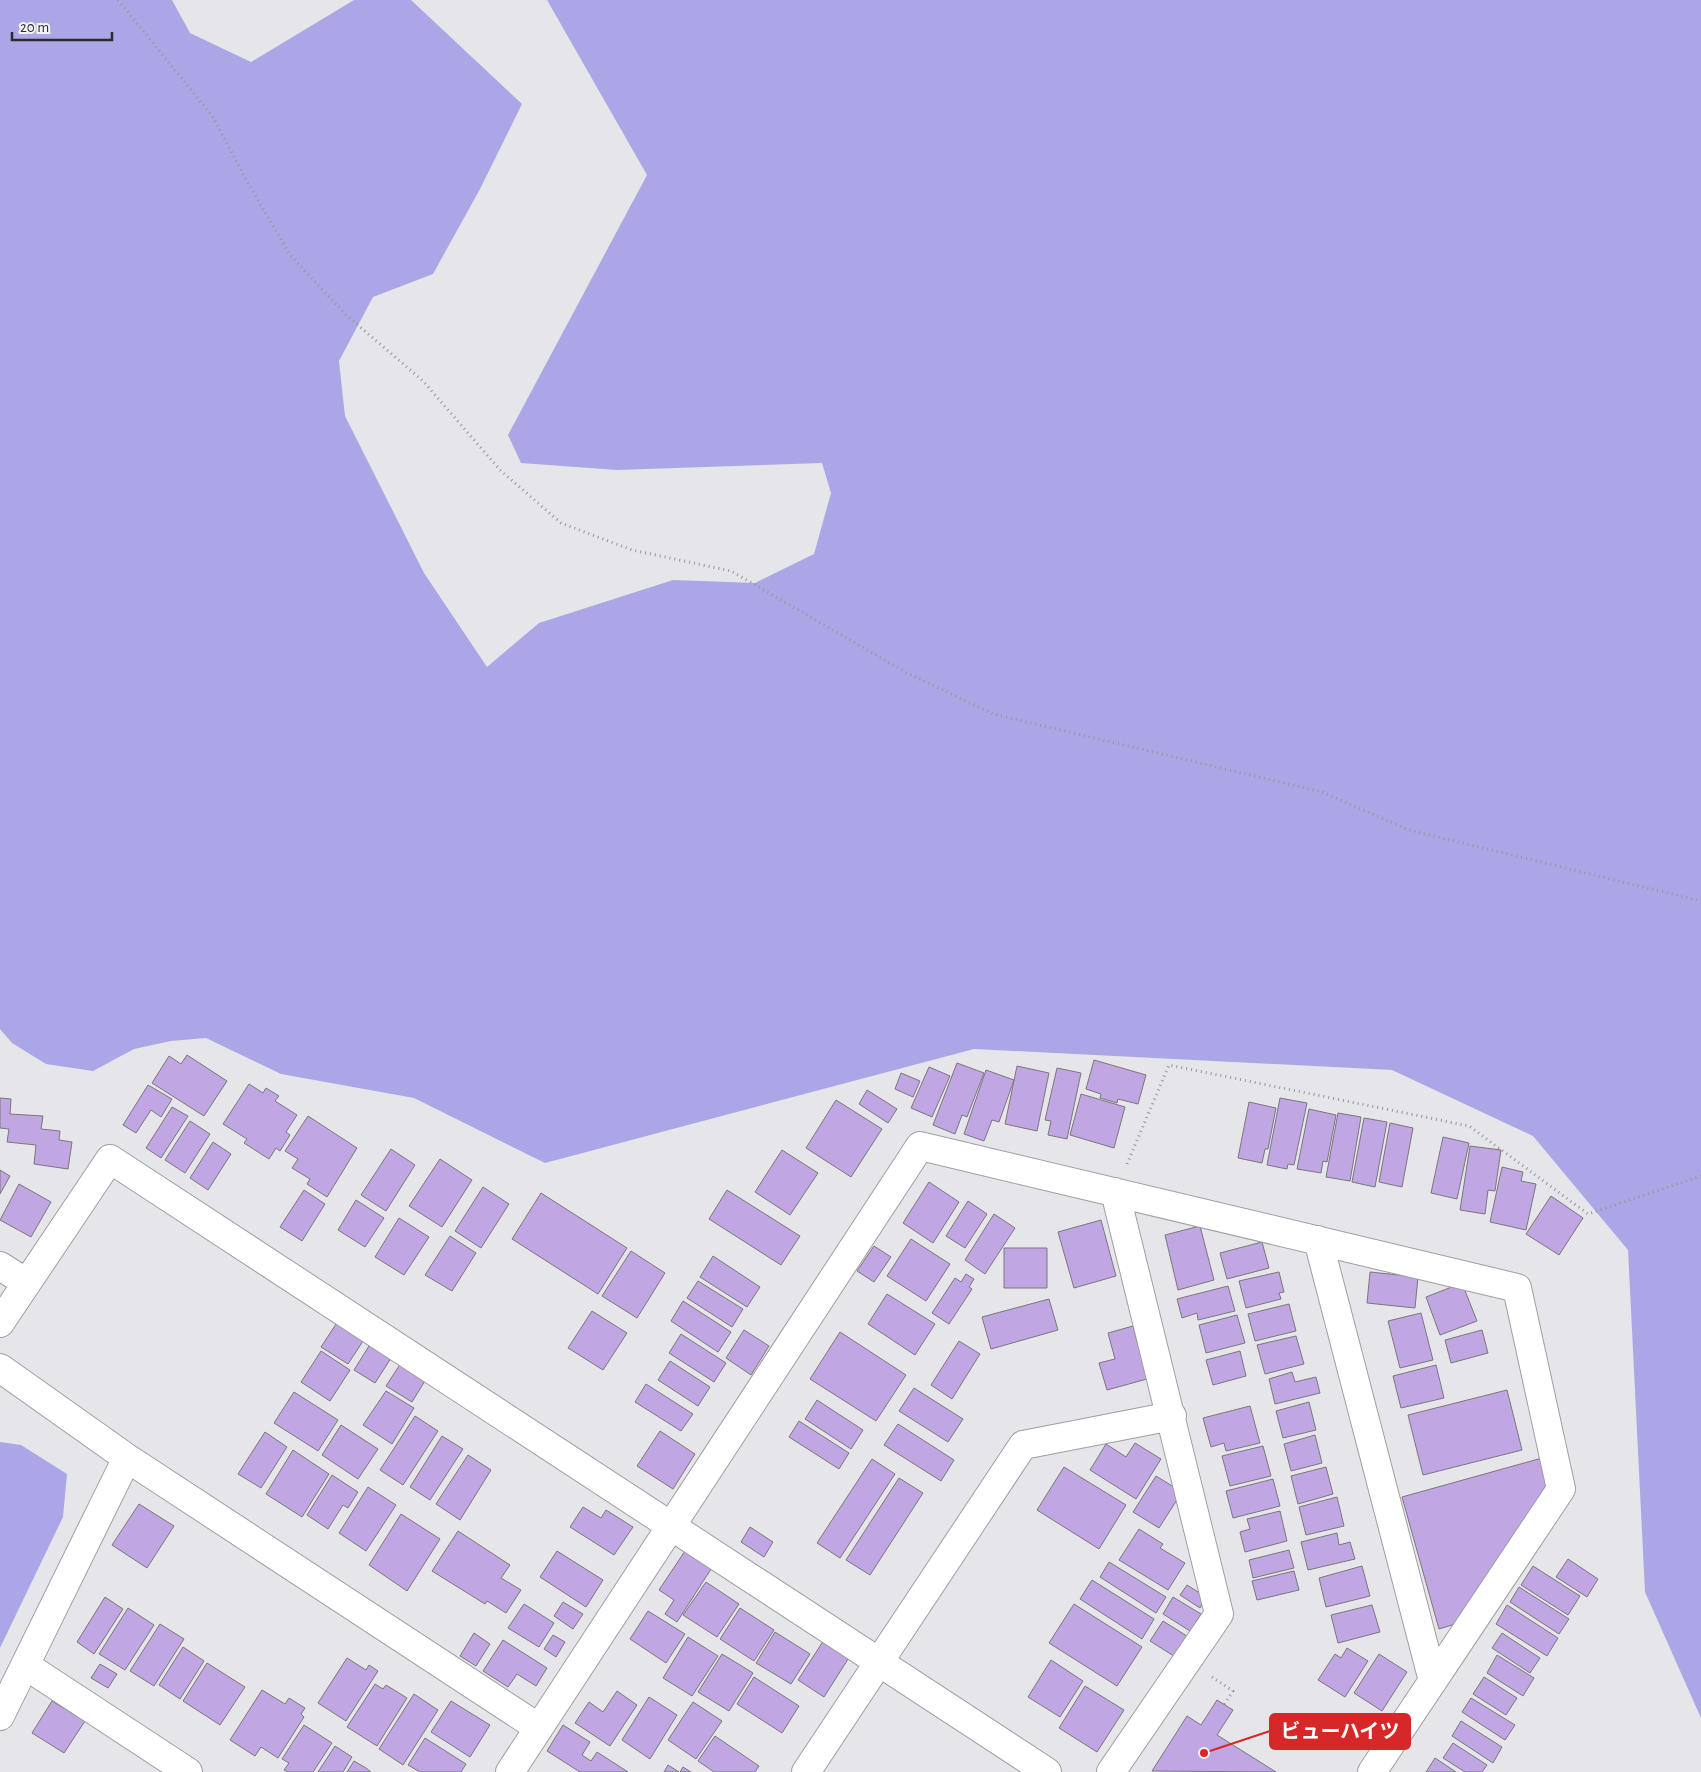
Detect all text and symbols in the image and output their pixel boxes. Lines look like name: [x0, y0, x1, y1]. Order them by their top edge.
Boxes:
scale bar: [12, 10, 112, 42]
text: 20 m: [20, 20, 49, 35]
callout: ビューハイツ: [1270, 1714, 1410, 1749]
text: ビューハイツ: [1280, 1720, 1400, 1742]

